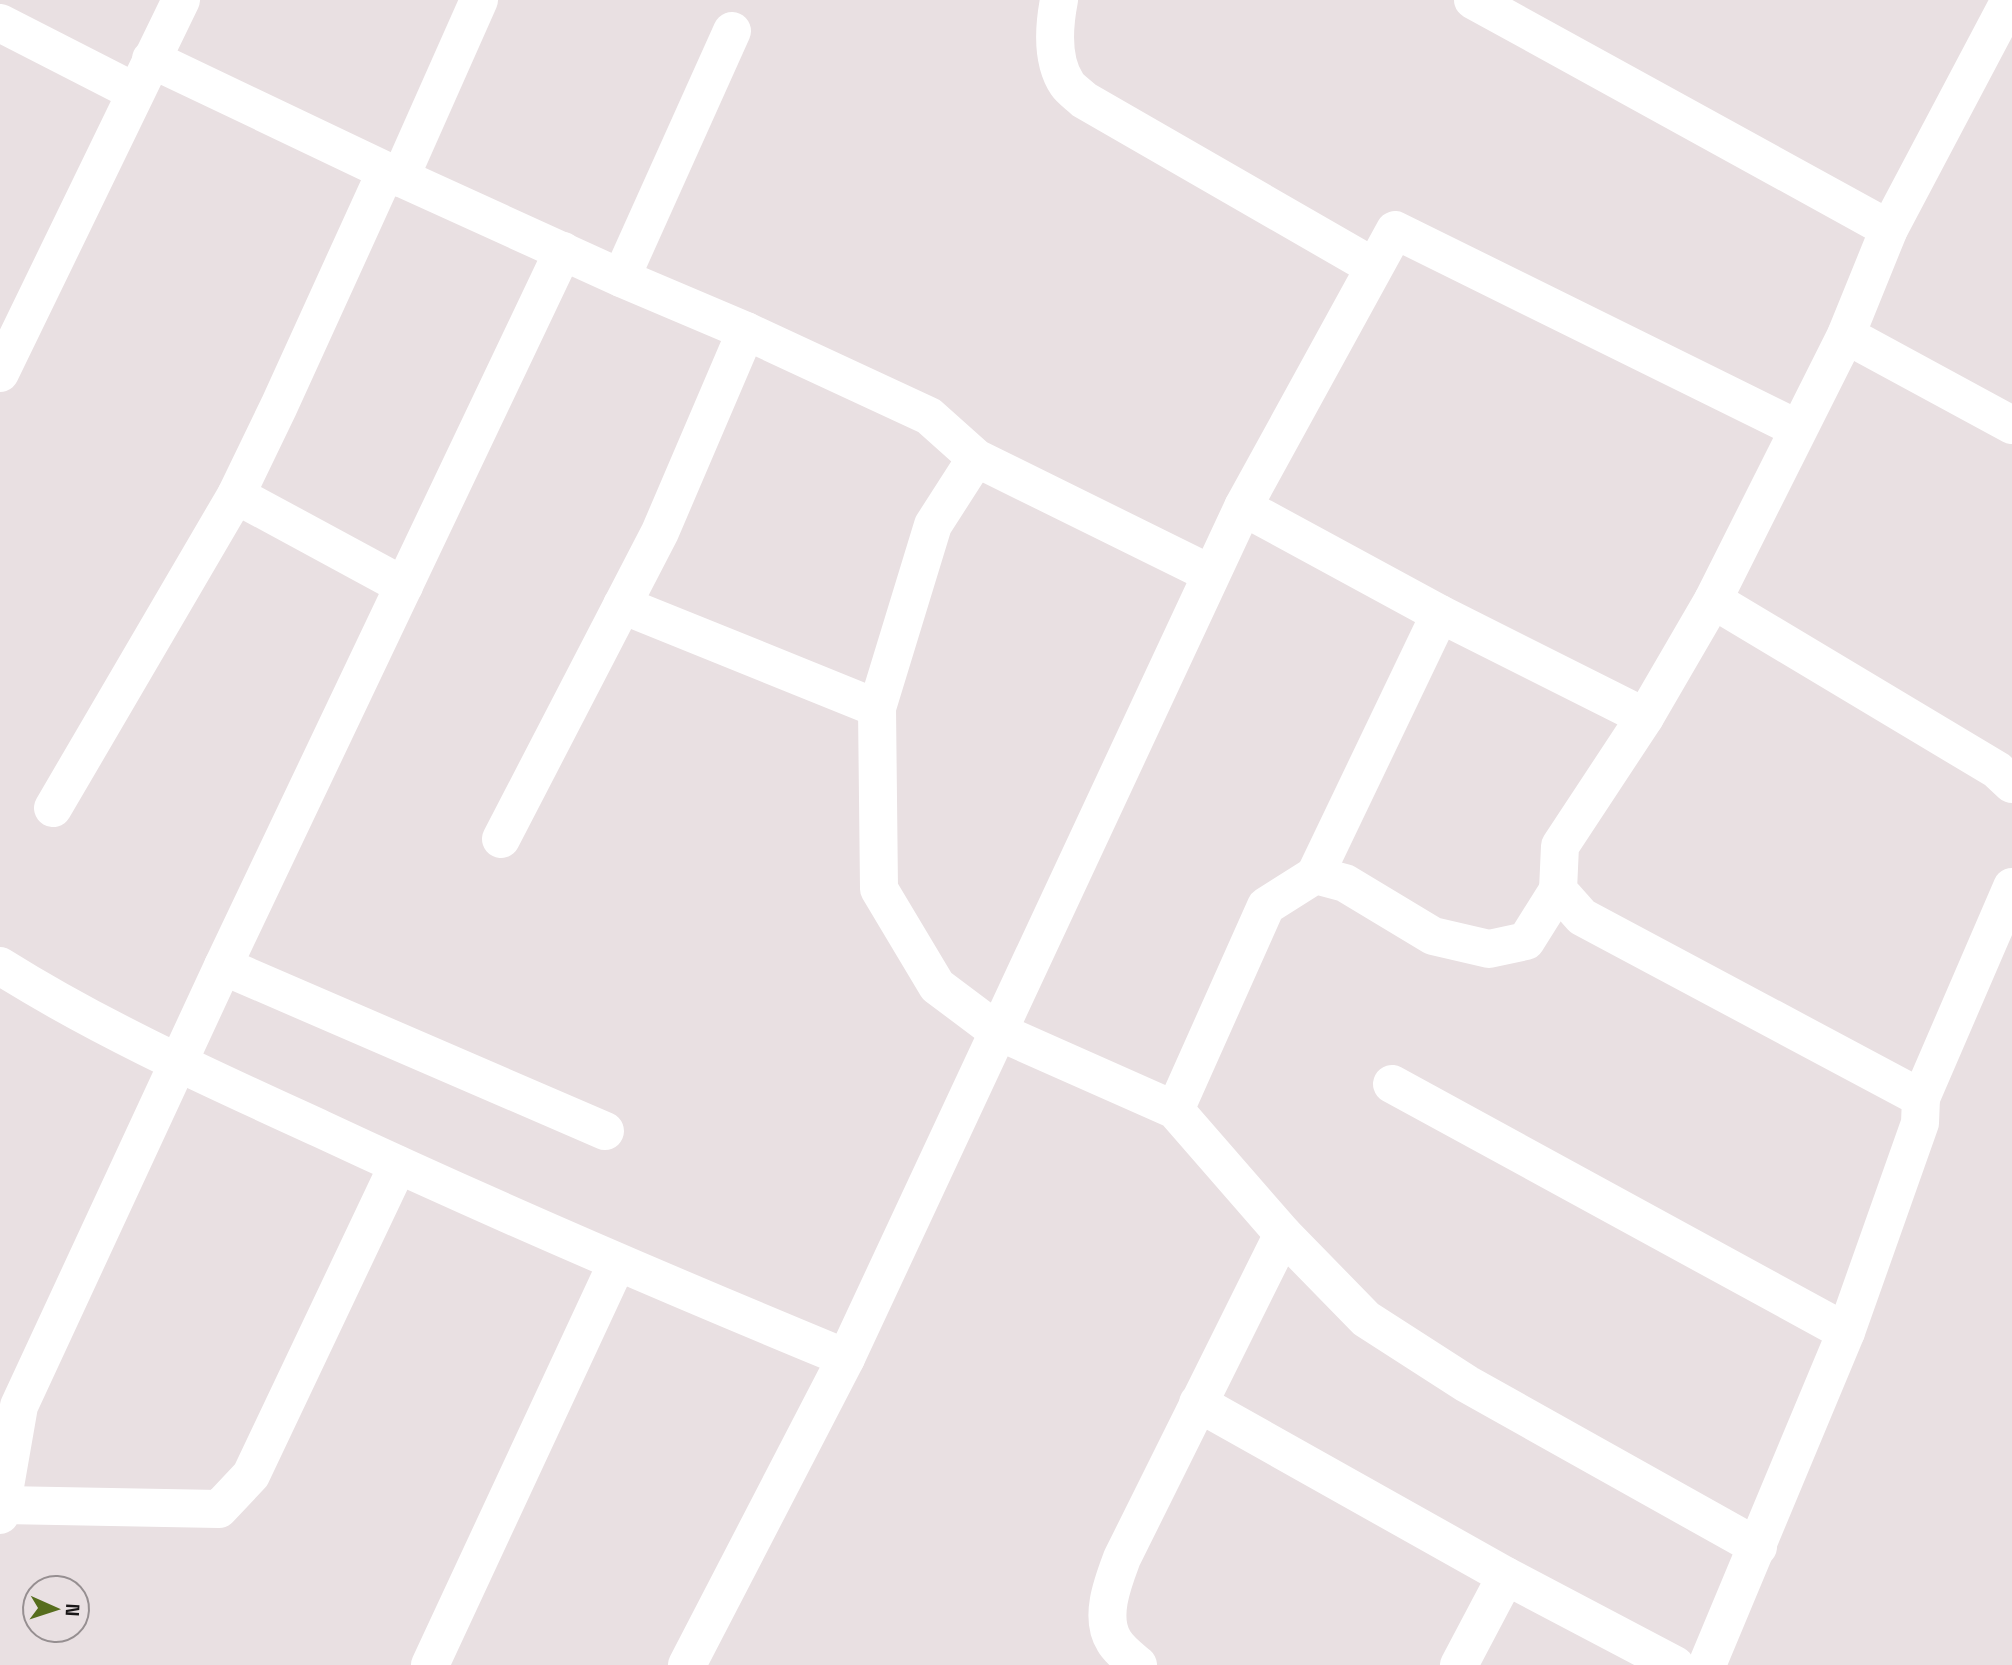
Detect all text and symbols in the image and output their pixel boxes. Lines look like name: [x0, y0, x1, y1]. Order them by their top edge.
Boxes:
north arrow: [21, 1574, 91, 1644]
text: N: [60, 1603, 85, 1617]

